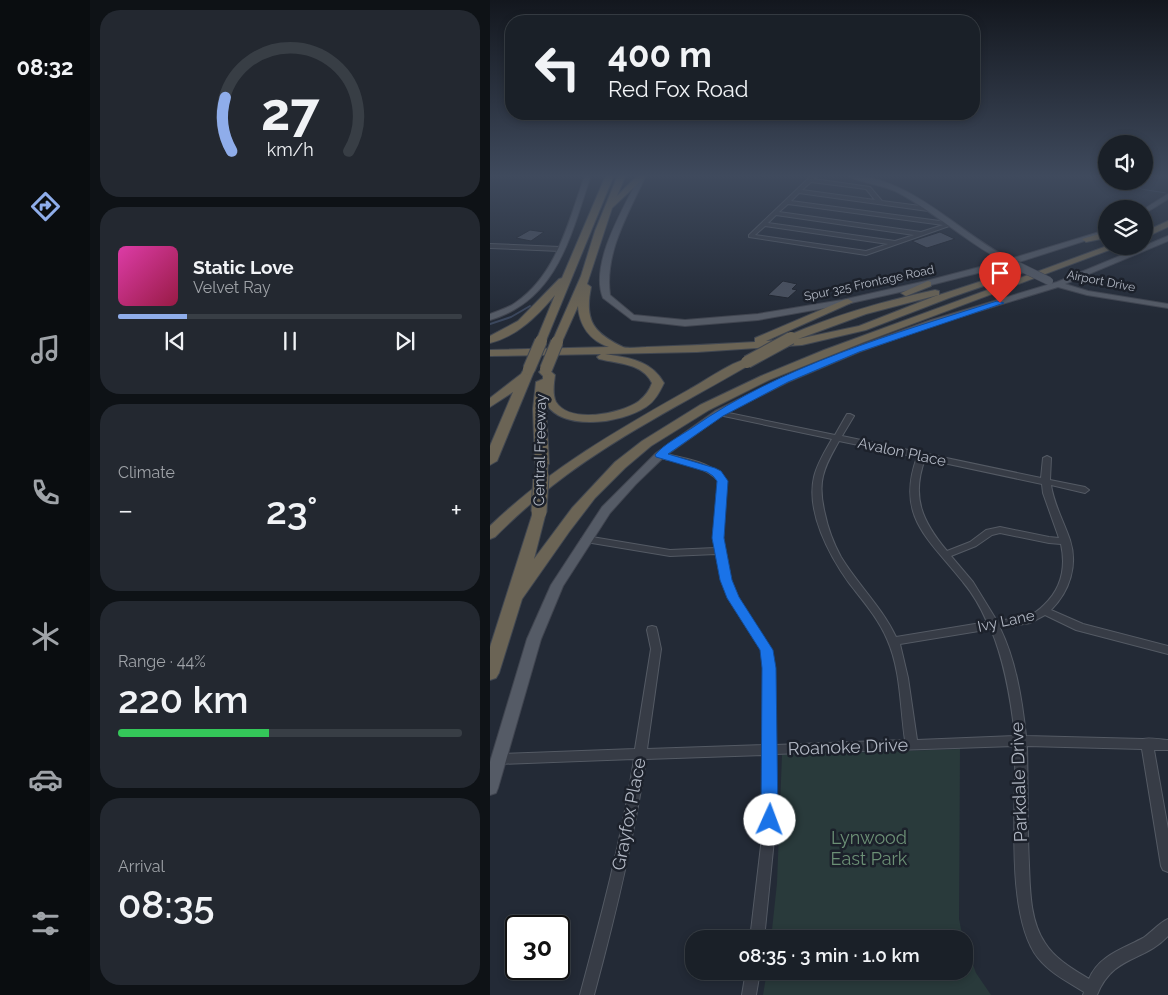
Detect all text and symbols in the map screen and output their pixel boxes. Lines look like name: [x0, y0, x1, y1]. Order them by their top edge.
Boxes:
text: 400 m: [608, 34, 712, 75]
icon: left: [525, 35, 590, 100]
text: 08:32: [17, 54, 73, 80]
text: Red Fox Road: [608, 76, 749, 102]
text: 27: [261, 81, 320, 142]
map controls: [1098, 135, 1153, 255]
button: sound: [1098, 135, 1153, 190]
text: km/h: [266, 139, 314, 160]
icon: directions: [28, 189, 63, 224]
button: layers: [1098, 200, 1153, 255]
pin: [979, 252, 1021, 303]
text: Static Love: [193, 256, 294, 278]
icon: arrive: [986, 259, 1014, 287]
street label: Spur 325 Frontage Road: [803, 262, 935, 304]
street label: Airport Drive: [1066, 268, 1136, 294]
text: Velvet Ray: [193, 278, 271, 297]
icon: previous: [161, 327, 189, 355]
icon: pause: [276, 327, 304, 355]
icon: next: [391, 327, 419, 355]
icon: music: [28, 332, 63, 367]
street label: Central Freeway: [530, 394, 550, 506]
street label: Avalon Place: [856, 434, 948, 470]
text: Climate: [118, 463, 175, 482]
icon: phone: [28, 475, 63, 510]
text: 23°: [266, 488, 318, 533]
text: −: [118, 494, 133, 527]
text: +: [450, 494, 462, 527]
street label: Ivy Lane: [976, 606, 1036, 636]
icon: climate: [28, 619, 63, 654]
text: Range · 44%: [118, 652, 206, 671]
text: 220 km: [118, 677, 249, 722]
street label: Parkdale Drive: [1006, 721, 1031, 843]
street label: Roanoke Drive: [787, 734, 909, 759]
street label: Grayfox Place: [607, 755, 650, 872]
icon: car: [28, 762, 63, 797]
position arrow: [743, 793, 795, 845]
park label: Lynwood East Park: [831, 827, 908, 869]
text: Arrival: [118, 857, 165, 876]
text: 08:35: [118, 882, 214, 927]
icon: filters: [28, 906, 63, 941]
speed limit sign: 30: [505, 915, 570, 980]
text: 08:35 · 3 min · 1.0 km: [738, 944, 920, 966]

